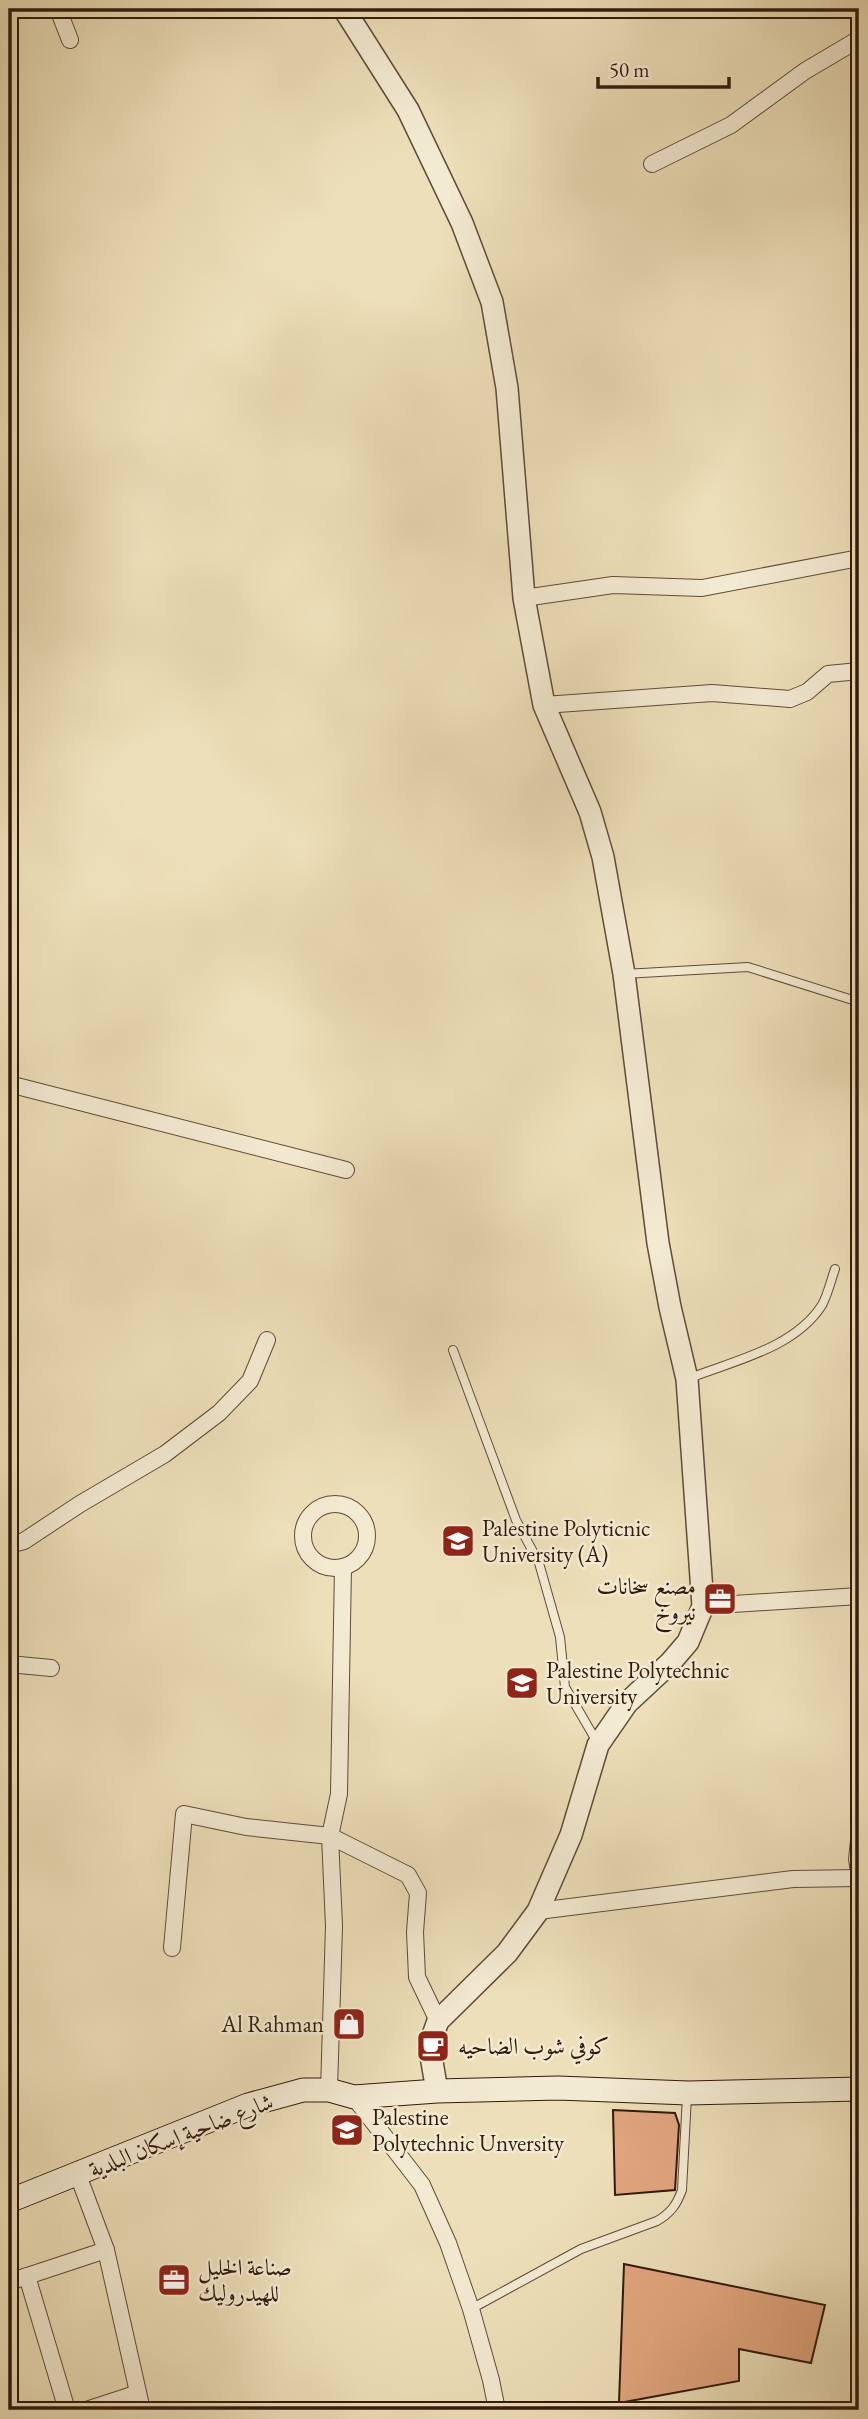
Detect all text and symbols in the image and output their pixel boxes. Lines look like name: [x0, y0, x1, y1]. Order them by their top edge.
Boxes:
scale bar: [598, 46, 730, 90]
text: 50 m: [609, 56, 650, 83]
place label: Palestine Polyticnic University (A): [482, 1513, 650, 1569]
school or university icon: Palestine Polyticnic University (A): [439, 1522, 477, 1560]
place label: مصنع سخانات نيروخ: [597, 1571, 696, 1633]
office icon: مصنع سخانات نيروخ: [701, 1580, 739, 1618]
place label: Palestine Polytechnic University: [546, 1655, 730, 1711]
school or university icon: Palestine Polytechnic University: [503, 1664, 541, 1702]
shop icon: Al Rahman: [330, 2005, 368, 2043]
place label: Al Rahman: [220, 2009, 324, 2039]
cafe icon: كوفي شوب الضاحيه: [414, 2027, 452, 2065]
place label: كوفي شوب الضاحيه: [458, 2031, 609, 2065]
street label: شارع ضاحية إسكان البلدية: [84, 2086, 279, 2189]
place label: Palestine Polytechnic Unversity: [372, 2102, 565, 2158]
school or university icon: Palestine Polytechnic Unversity: [328, 2111, 366, 2149]
place label: صناعة الخليل للهيدروليك: [198, 2252, 292, 2308]
office icon: صناعة الخليل للهيدروليك: [155, 2261, 193, 2299]

